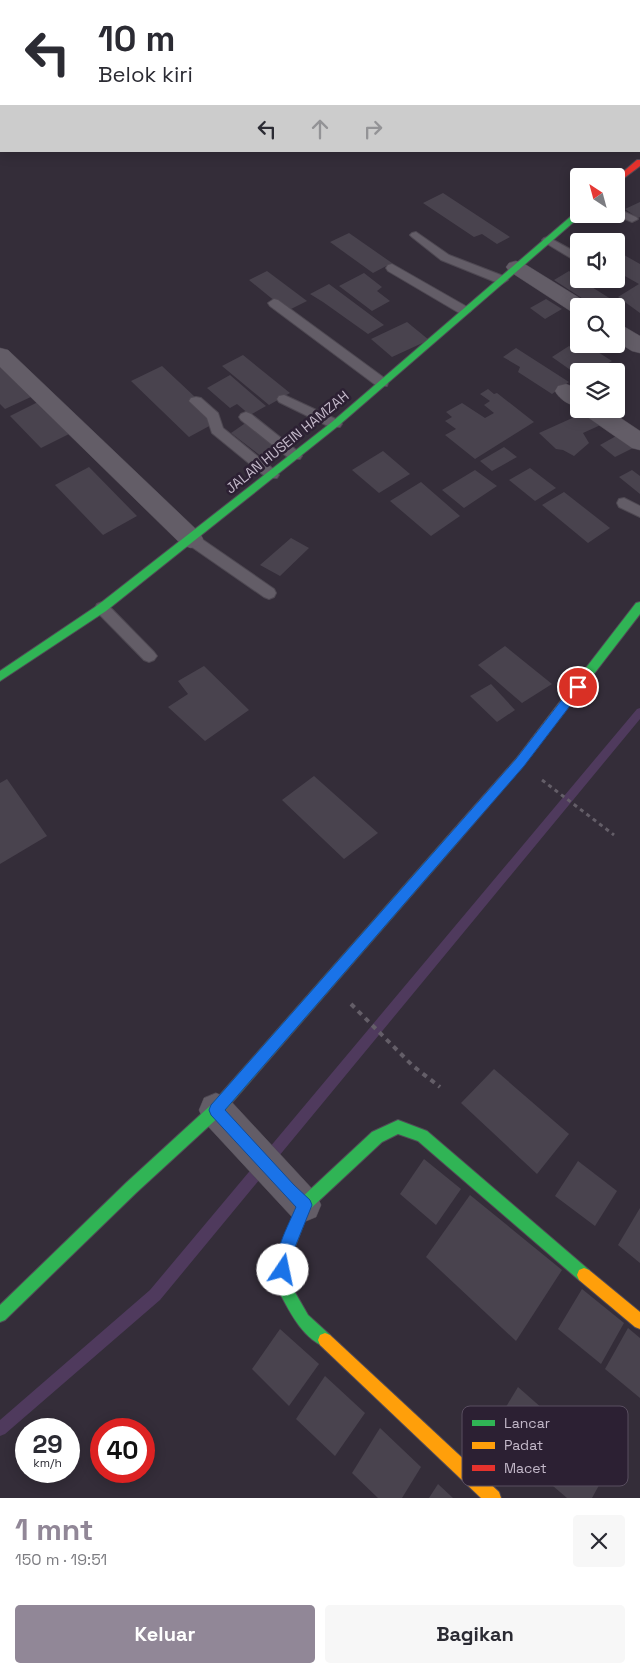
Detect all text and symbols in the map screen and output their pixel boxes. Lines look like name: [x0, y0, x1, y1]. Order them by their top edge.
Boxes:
text: 10 m: [98, 17, 175, 61]
icon: left: [15, 20, 80, 85]
text: Belok kiri: [98, 60, 193, 88]
icon: left: [253, 115, 281, 143]
icon: ahead: [306, 115, 334, 143]
icon: right: [359, 115, 387, 143]
north arrow: [570, 168, 625, 222]
map controls: [570, 168, 625, 418]
button: sound: [570, 233, 625, 288]
button: search: [570, 298, 625, 353]
button: layers: [570, 363, 625, 418]
street label: JALAN HUSEIN HAMZAH: [222, 387, 352, 497]
pin: [557, 666, 599, 708]
icon: arrive: [564, 673, 592, 701]
position arrow: [256, 1243, 308, 1295]
legend: [462, 1406, 628, 1486]
text: Lancar: [504, 1414, 550, 1432]
speed limit sign: 40: [90, 1418, 155, 1483]
text: 29: [32, 1428, 63, 1460]
text: Padat: [504, 1436, 543, 1454]
text: km/h: [33, 1455, 62, 1471]
text: Macet: [504, 1459, 547, 1477]
text: 1 mnt: [15, 1510, 94, 1549]
button: close: [573, 1515, 625, 1567]
text: 150 m · 19:51: [15, 1549, 107, 1570]
button: Keluar: [15, 1605, 315, 1663]
button: Bagikan: [325, 1605, 625, 1663]

